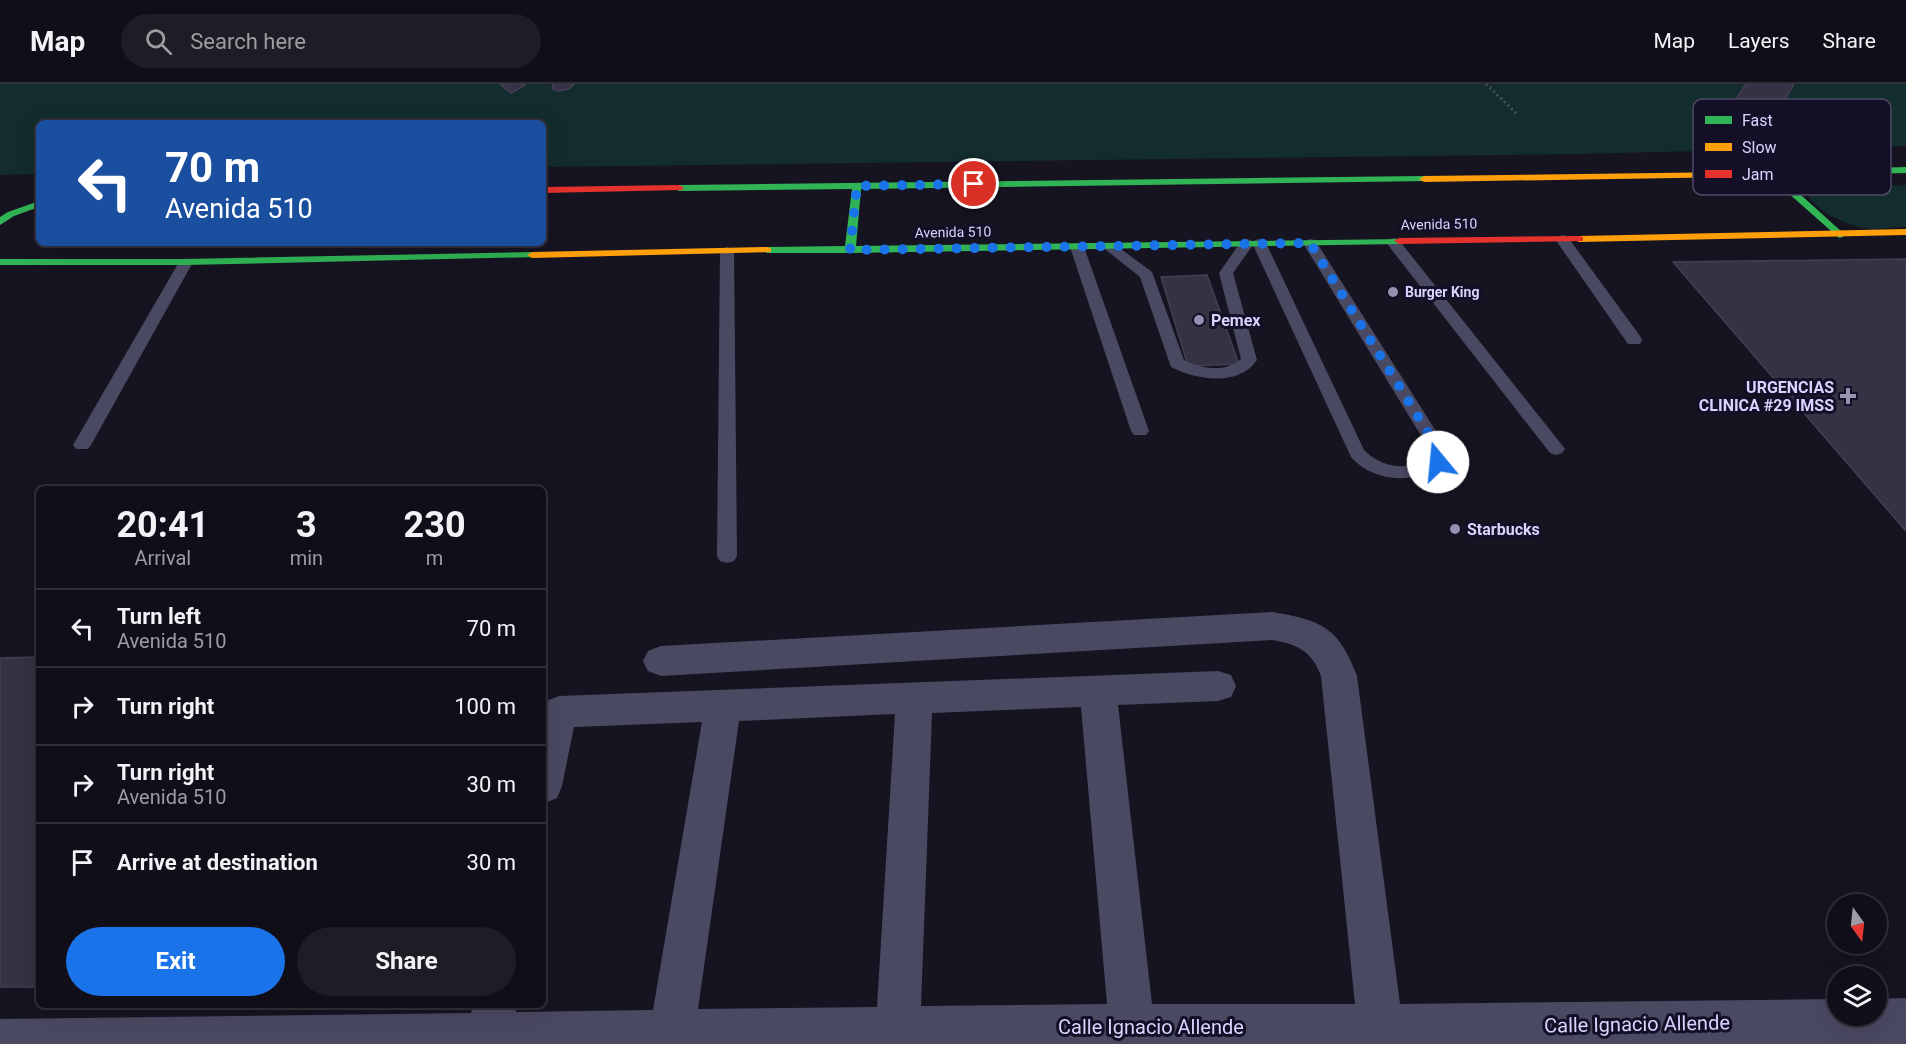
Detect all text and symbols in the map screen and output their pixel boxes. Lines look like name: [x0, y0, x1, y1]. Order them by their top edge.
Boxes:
search box: [121, 14, 541, 68]
text: Map: [30, 25, 85, 58]
icon: search: [142, 25, 175, 58]
text: Search here: [190, 29, 306, 54]
text: Map: [1653, 29, 1695, 53]
text: Layers: [1728, 29, 1789, 53]
text: Share: [1822, 29, 1876, 53]
legend: [1693, 99, 1891, 195]
text: Fast: [1742, 111, 1773, 130]
text: Slow: [1742, 138, 1777, 157]
text: 70 m: [165, 143, 260, 192]
icon: left: [66, 144, 144, 222]
pin: [948, 158, 999, 209]
text: Jam: [1742, 165, 1774, 184]
icon: arrive: [957, 167, 990, 200]
text: Avenida 510: [165, 193, 313, 225]
street label: Avenida 510: [1401, 215, 1478, 233]
street label: Avenida 510: [915, 223, 992, 241]
place label: Burger King: [1405, 284, 1479, 300]
marker: Burger King: [1386, 285, 1400, 299]
place label: Pemex: [1211, 311, 1261, 330]
marker: Pemex: [1192, 313, 1206, 327]
place label: URGENCIAS CLINICA #29 IMSS: [1699, 378, 1834, 415]
marker: URGENCIAS CLINICA #29 IMSS: [1839, 387, 1857, 405]
position arrow: [1406, 430, 1470, 494]
text: 20:41: [116, 504, 209, 546]
text: 3: [296, 504, 317, 546]
text: 230: [404, 504, 466, 546]
place label: Starbucks: [1467, 520, 1540, 539]
marker: Starbucks: [1448, 522, 1462, 536]
text: Arrival: [134, 546, 191, 570]
text: min: [290, 546, 323, 570]
text: m: [426, 546, 443, 570]
text: Turn left: [117, 604, 201, 629]
icon: left: [66, 612, 99, 645]
text: 70 m: [467, 616, 516, 641]
text: Avenida 510: [117, 629, 226, 653]
icon: right: [66, 690, 99, 723]
text: Turn right: [117, 694, 214, 719]
text: 100 m: [454, 694, 516, 719]
text: Turn right: [117, 760, 214, 785]
icon: right: [66, 768, 99, 801]
text: 30 m: [467, 772, 516, 797]
text: Avenida 510: [117, 785, 226, 809]
icon: arrive: [66, 846, 99, 879]
text: Arrive at destination: [117, 850, 318, 875]
text: 30 m: [467, 850, 516, 875]
north arrow: [1827, 894, 1887, 954]
map controls: [1827, 894, 1887, 1026]
button: Exit: [66, 927, 285, 996]
button: Share: [297, 927, 516, 996]
button: layers: [1827, 966, 1887, 1026]
street label: Calle Ignacio Allende: [1544, 1010, 1730, 1038]
street label: Calle Ignacio Allende: [1058, 1015, 1244, 1039]

